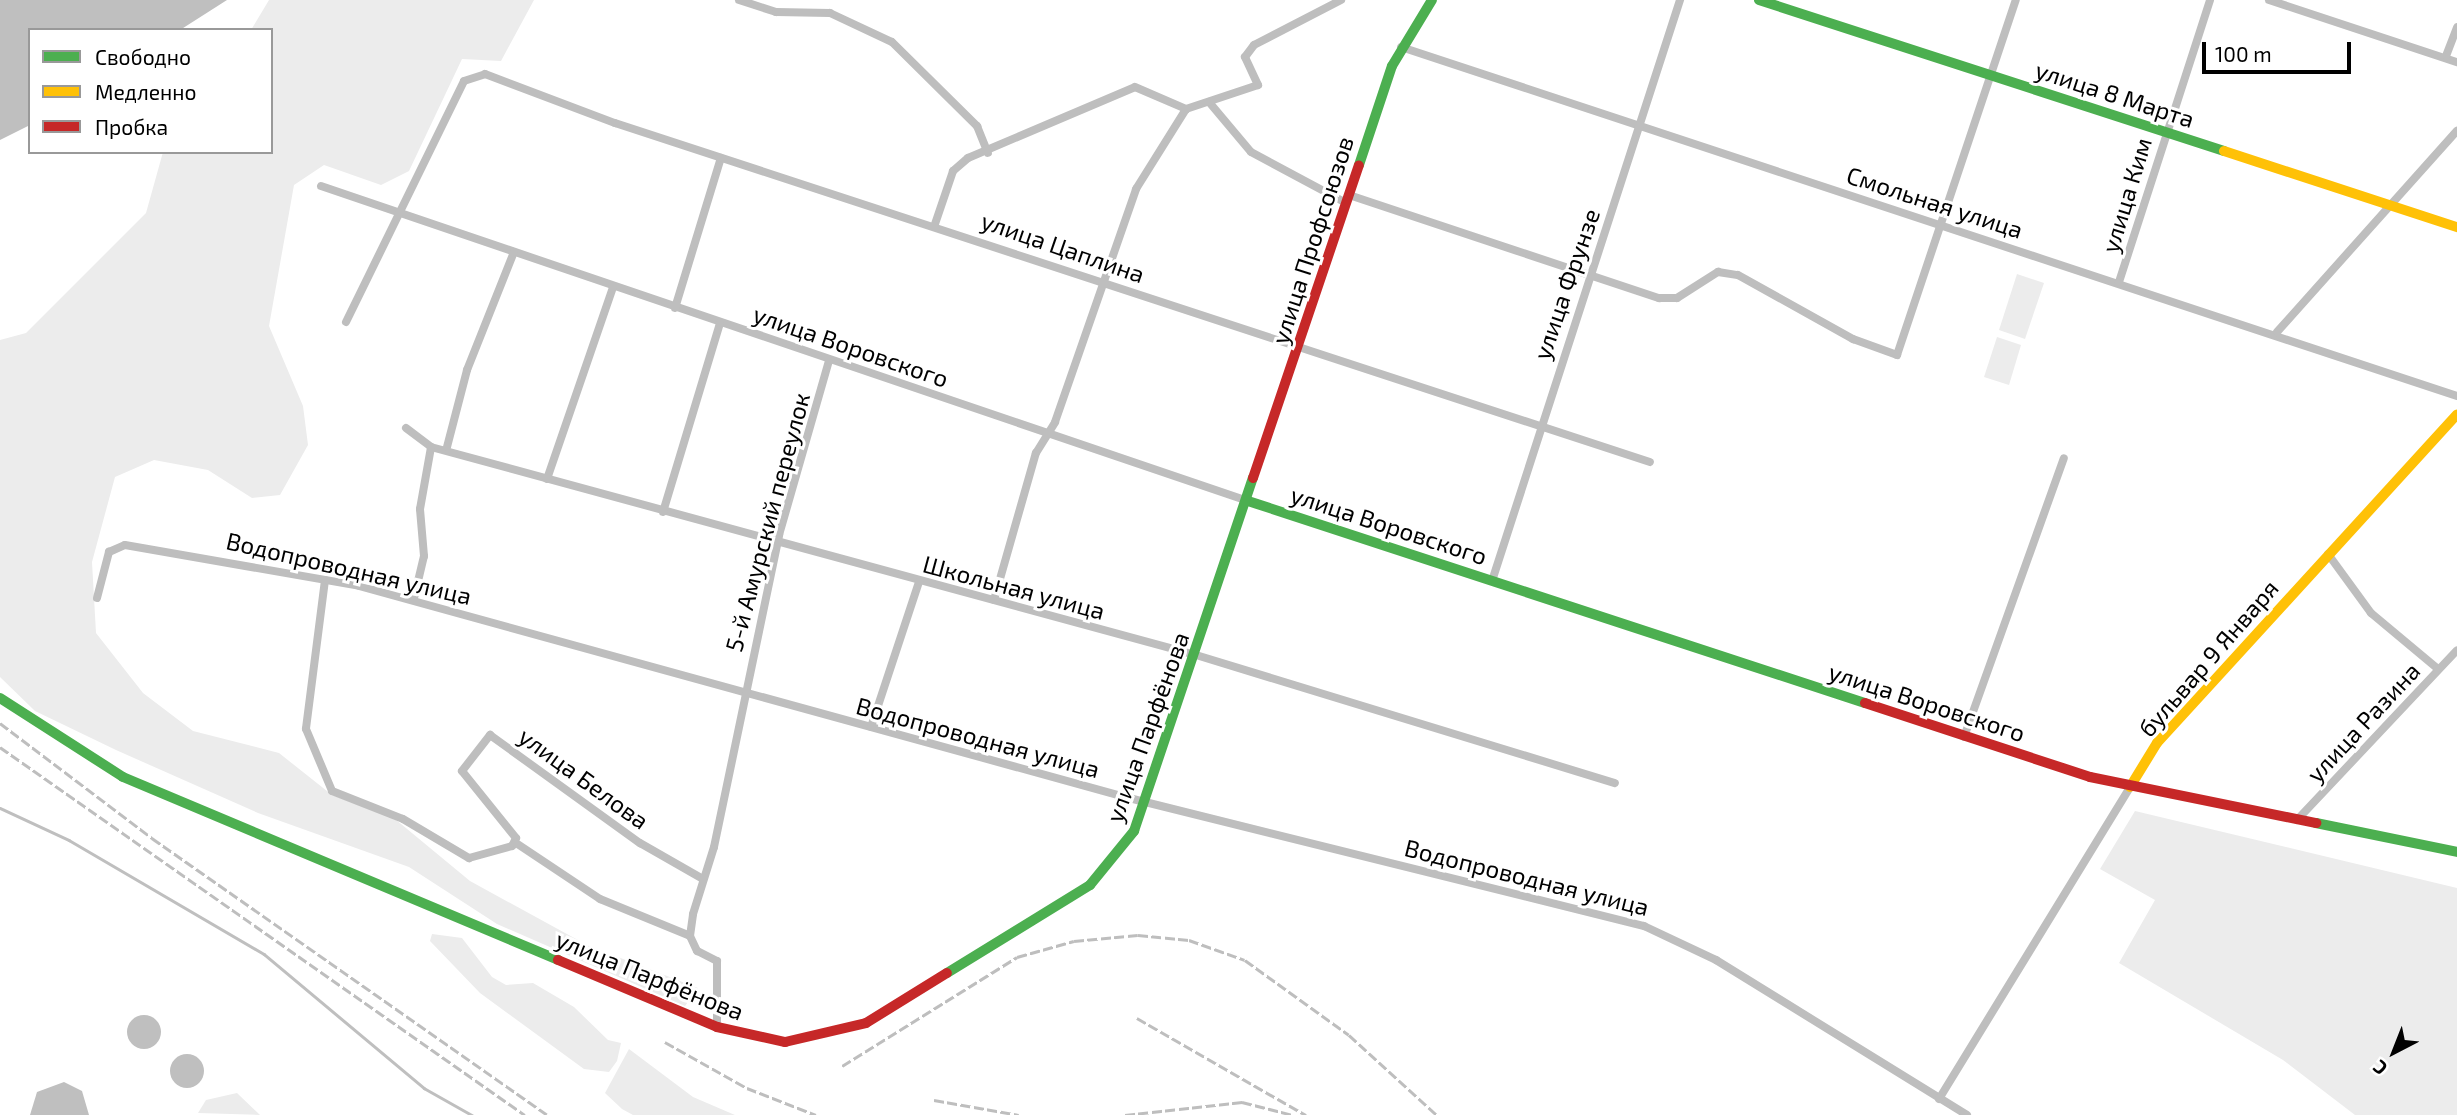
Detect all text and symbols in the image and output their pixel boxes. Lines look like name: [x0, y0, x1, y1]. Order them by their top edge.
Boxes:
legend: [28, 28, 273, 154]
scale bar: [2205, 28, 2354, 72]
text: 100 m: [2215, 41, 2272, 66]
text: Свободно: [95, 44, 191, 69]
street label: улица 8 Марта: [2032, 55, 2198, 133]
text: Медленно: [95, 79, 197, 104]
text: Пробка: [95, 114, 168, 139]
street label: улица Профсоюзов: [1265, 133, 1359, 347]
street label: улица Ким: [2095, 134, 2157, 256]
street label: Смольная улица: [1843, 160, 2027, 244]
street label: улица Фрунзе: [1527, 205, 1605, 363]
street label: улица Цаплина: [978, 206, 1148, 288]
street label: улица Воровского: [749, 299, 953, 393]
street label: 5-й Амурский переулок: [719, 390, 815, 654]
street label: улица Воровского: [1287, 480, 1491, 570]
street label: Водопроводная улица: [224, 526, 474, 610]
street label: Школьная улица: [920, 549, 1108, 625]
street label: бульвар 9 Января: [2132, 574, 2284, 742]
street label: улица Парфёнова: [1099, 628, 1195, 826]
street label: улица Разина: [2300, 656, 2426, 788]
street label: улица Воровского: [1825, 657, 2029, 747]
street label: Водопроводная улица: [853, 691, 1103, 783]
street label: улица Белова: [513, 721, 655, 835]
street label: Водопроводная улица: [1402, 833, 1652, 921]
street label: улица Парфёнова: [552, 924, 748, 1026]
north arrow: [2359, 1017, 2429, 1087]
text: С: [2368, 1056, 2391, 1080]

